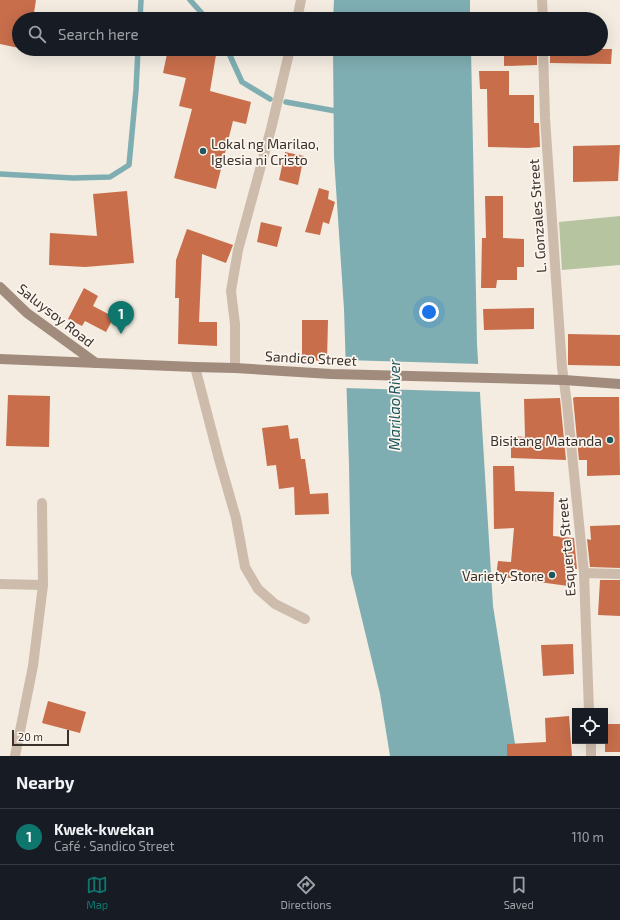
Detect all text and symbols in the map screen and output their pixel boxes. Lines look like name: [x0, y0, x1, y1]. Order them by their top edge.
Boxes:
search box: [12, 12, 608, 56]
icon: search: [26, 23, 48, 45]
text: Search here: [58, 25, 139, 43]
place label: Lokal ng Marilao, Iglesia ni Cristo: [211, 135, 319, 168]
marker: Lokal ng Marilao, Iglesia ni Cristo: [198, 146, 208, 156]
street label: L. Gonzales Street: [525, 159, 549, 273]
street label: Saluysoy Road: [14, 280, 98, 350]
pin: 1: [108, 301, 134, 334]
your location: [419, 302, 439, 322]
street label: Sandico Street: [265, 347, 357, 369]
water label: Marilao River: [385, 358, 403, 451]
place label: Bisitang Matanda: [490, 432, 602, 449]
marker: Bisitang Matanda: [605, 435, 615, 445]
street label: Esquerta Street: [553, 497, 579, 597]
place label: Variety Store: [462, 567, 544, 584]
marker: Variety Store: [547, 570, 557, 580]
map controls: [572, 708, 608, 744]
button: locate: [572, 708, 608, 744]
scale bar: [12, 728, 69, 747]
text: 20 m: [18, 730, 43, 743]
text: Nearby: [16, 772, 74, 792]
text: Kwek-kwekan: [54, 820, 154, 838]
text: 1: [26, 829, 32, 845]
text: 110 m: [572, 829, 604, 845]
text: Café · Sandico Street: [54, 838, 175, 854]
tab: Map: [86, 874, 108, 911]
tab: Directions: [281, 874, 331, 911]
tab: Saved: [504, 874, 534, 911]

